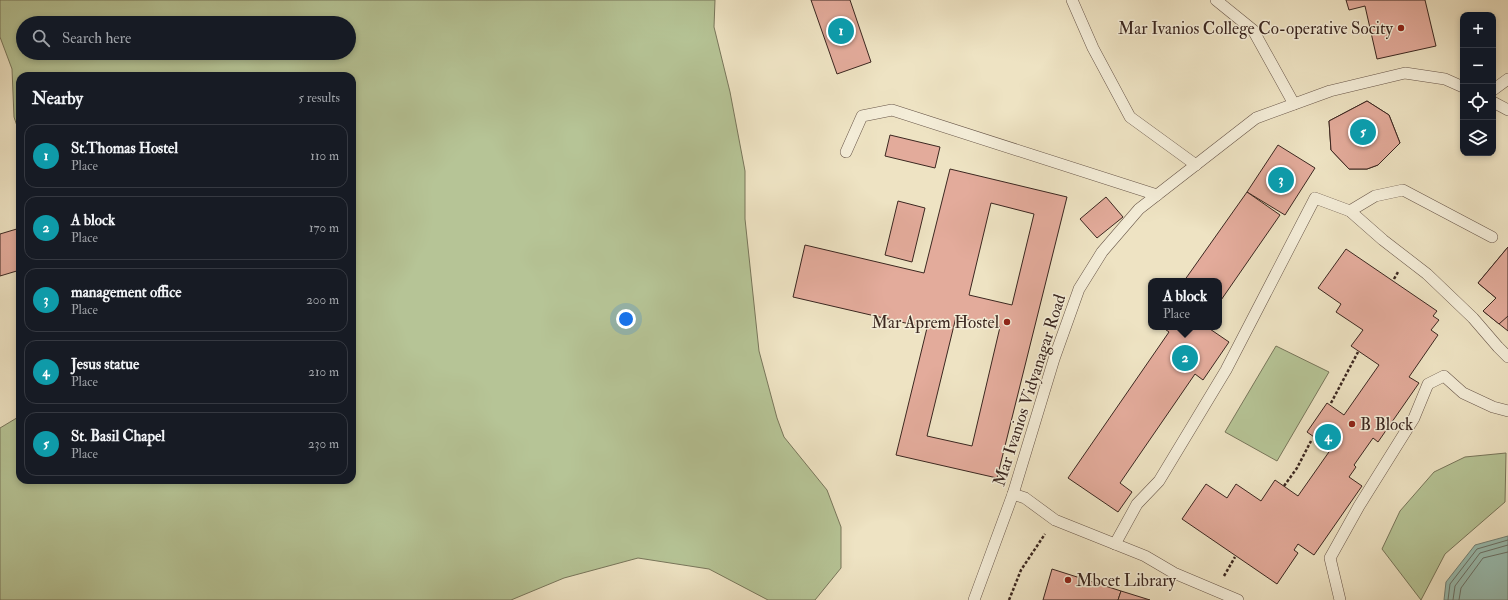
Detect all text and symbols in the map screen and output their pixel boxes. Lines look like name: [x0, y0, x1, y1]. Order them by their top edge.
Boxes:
map controls: [1460, 12, 1496, 156]
button: +: [1460, 12, 1496, 48]
search box: [16, 16, 356, 60]
pin: 1: [828, 16, 854, 46]
place label: Mar Ivanios College Co-operative Socity: [1118, 18, 1394, 40]
marker: Mar Ivanios College Co-operative Socity: [1396, 23, 1406, 33]
icon: search: [30, 27, 52, 49]
text: Search here: [62, 29, 131, 48]
button: −: [1460, 48, 1496, 84]
button: locate: [1460, 84, 1496, 120]
text: Nearby: [32, 88, 83, 109]
text: 5 results: [298, 90, 340, 106]
pin: 5: [1350, 117, 1376, 147]
button: layers: [1460, 120, 1496, 156]
text: St.Thomas Hostel: [71, 139, 178, 158]
text: 1: [44, 148, 48, 164]
text: 110 m: [310, 148, 339, 164]
text: Place: [71, 158, 98, 174]
pin: 3: [1268, 165, 1294, 195]
text: A block: [71, 211, 115, 230]
text: 2: [43, 220, 49, 236]
text: 170 m: [309, 220, 339, 236]
text: Place: [71, 230, 98, 246]
popup: [1148, 278, 1222, 330]
text: management office: [71, 283, 182, 302]
text: A block: [1163, 287, 1207, 306]
street label: Mar Ivanios Vidyanagar Road: [988, 291, 1072, 489]
text: 3: [44, 292, 49, 308]
text: 200 m: [306, 292, 339, 308]
text: Place: [71, 302, 98, 318]
text: Place: [1163, 306, 1190, 322]
your location: [616, 309, 636, 329]
place label: Mar Aprem Hostel: [872, 312, 1000, 334]
marker: Mar Aprem Hostel: [1002, 317, 1012, 327]
pin: 2: [1172, 343, 1198, 373]
text: Jesus statue: [71, 355, 139, 374]
text: 4: [42, 364, 50, 380]
text: 210 m: [308, 364, 339, 380]
text: Place: [71, 374, 98, 390]
place label: B Block: [1360, 414, 1413, 435]
marker: B Block: [1347, 419, 1357, 429]
pin: 4: [1315, 422, 1341, 452]
text: St. Basil Chapel: [71, 427, 165, 446]
text: 5: [43, 436, 49, 452]
text: 230 m: [308, 436, 339, 452]
text: Place: [71, 446, 98, 462]
place label: Mbcet Library: [1076, 570, 1177, 592]
marker: Mbcet Library: [1063, 575, 1073, 585]

